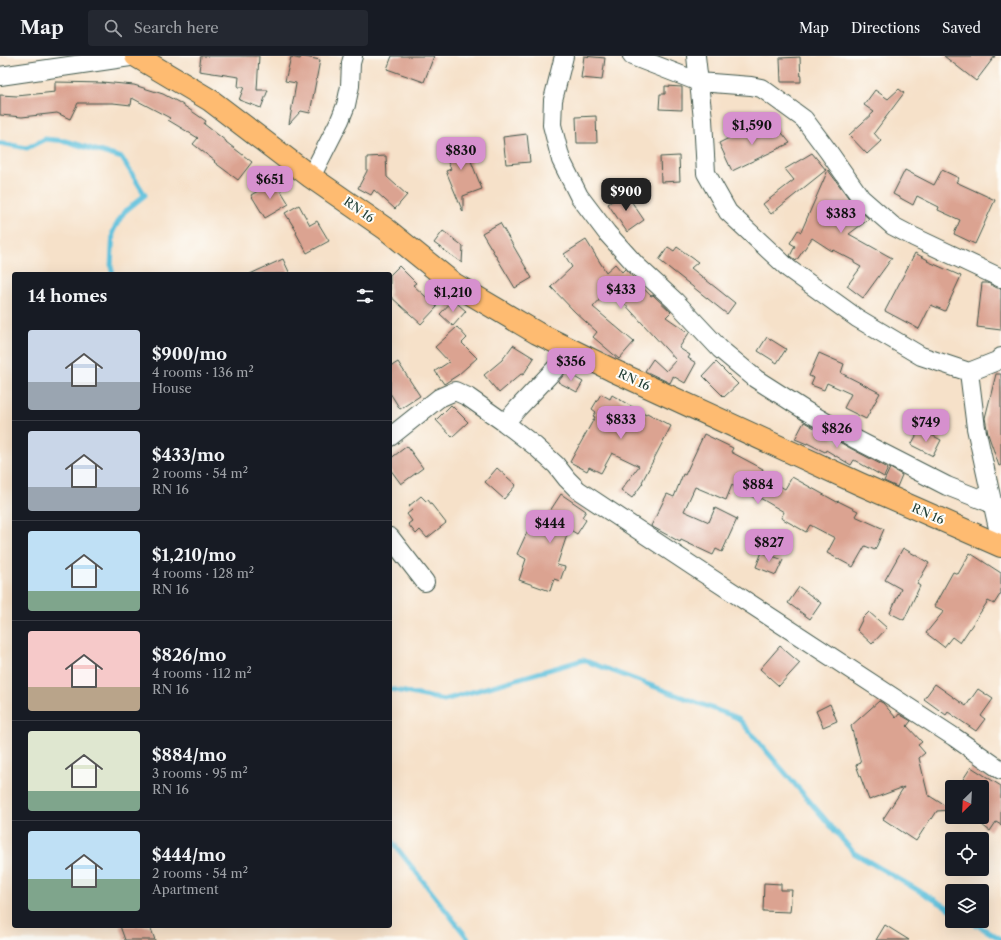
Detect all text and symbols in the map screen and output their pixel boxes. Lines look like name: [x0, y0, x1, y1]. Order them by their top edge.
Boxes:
search box: [88, 10, 368, 46]
text: Map: [20, 16, 64, 39]
icon: search: [102, 17, 124, 39]
text: Search here: [134, 18, 219, 37]
text: Map: [799, 19, 829, 37]
text: Directions: [851, 19, 920, 37]
text: Saved: [942, 19, 981, 37]
pin: $1,590: [719, 112, 785, 146]
text: $1,590: [732, 117, 772, 133]
pin: $830: [437, 137, 485, 171]
text: $830: [446, 142, 476, 158]
pin: $651: [246, 166, 294, 200]
text: $651: [256, 171, 284, 187]
pin: $900: [602, 178, 650, 212]
text: $900: [610, 183, 642, 199]
street label: RN 16: [341, 194, 377, 225]
pin: $383: [817, 200, 865, 234]
text: $383: [826, 205, 856, 221]
pin: $433: [597, 276, 645, 310]
pin: $1,210: [420, 279, 486, 313]
text: $433: [606, 281, 636, 297]
text: $1,210: [434, 284, 472, 300]
icon: filters: [354, 285, 376, 307]
text: 14 homes: [28, 286, 107, 306]
text: $900/mo: [152, 344, 227, 364]
icon: home: [60, 346, 108, 394]
pin: $356: [547, 348, 595, 382]
text: $356: [556, 353, 586, 369]
text: 4 rooms · 136 m²: [152, 364, 254, 380]
street label: RN 16: [616, 366, 653, 394]
text: House: [152, 380, 192, 396]
pin: $833: [597, 406, 645, 440]
pin: $749: [902, 409, 950, 443]
text: $833: [606, 411, 636, 427]
text: $749: [911, 414, 941, 430]
pin: $826: [813, 415, 861, 449]
text: $826: [822, 420, 852, 436]
text: $433/mo: [152, 445, 225, 465]
icon: home: [60, 447, 108, 495]
text: 2 rooms · 54 m²: [152, 465, 248, 481]
pin: $884: [734, 471, 782, 505]
text: $884: [743, 476, 773, 492]
text: RN 16: [152, 481, 189, 497]
street label: RN 16: [910, 500, 947, 527]
pin: $444: [526, 510, 574, 544]
text: $444: [535, 515, 565, 531]
pin: $827: [745, 529, 793, 563]
text: $827: [754, 534, 784, 550]
text: $1,210/mo: [152, 545, 236, 565]
icon: home: [60, 547, 108, 595]
text: 4 rooms · 128 m²: [152, 565, 254, 581]
text: RN 16: [152, 581, 189, 597]
text: $826/mo: [152, 645, 226, 665]
icon: home: [60, 647, 108, 695]
text: 4 rooms · 112 m²: [152, 665, 252, 681]
text: RN 16: [152, 681, 189, 697]
text: $884/mo: [152, 745, 227, 765]
icon: home: [60, 747, 108, 795]
text: 3 rooms · 95 m²: [152, 765, 248, 781]
north arrow: [945, 780, 989, 824]
map controls: [945, 780, 989, 928]
text: RN 16: [152, 781, 189, 797]
button: locate: [945, 832, 989, 876]
text: $444/mo: [152, 845, 226, 865]
icon: home: [60, 847, 108, 895]
text: 2 rooms · 54 m²: [152, 865, 248, 881]
text: Apartment: [152, 881, 219, 897]
button: layers: [945, 884, 989, 928]

